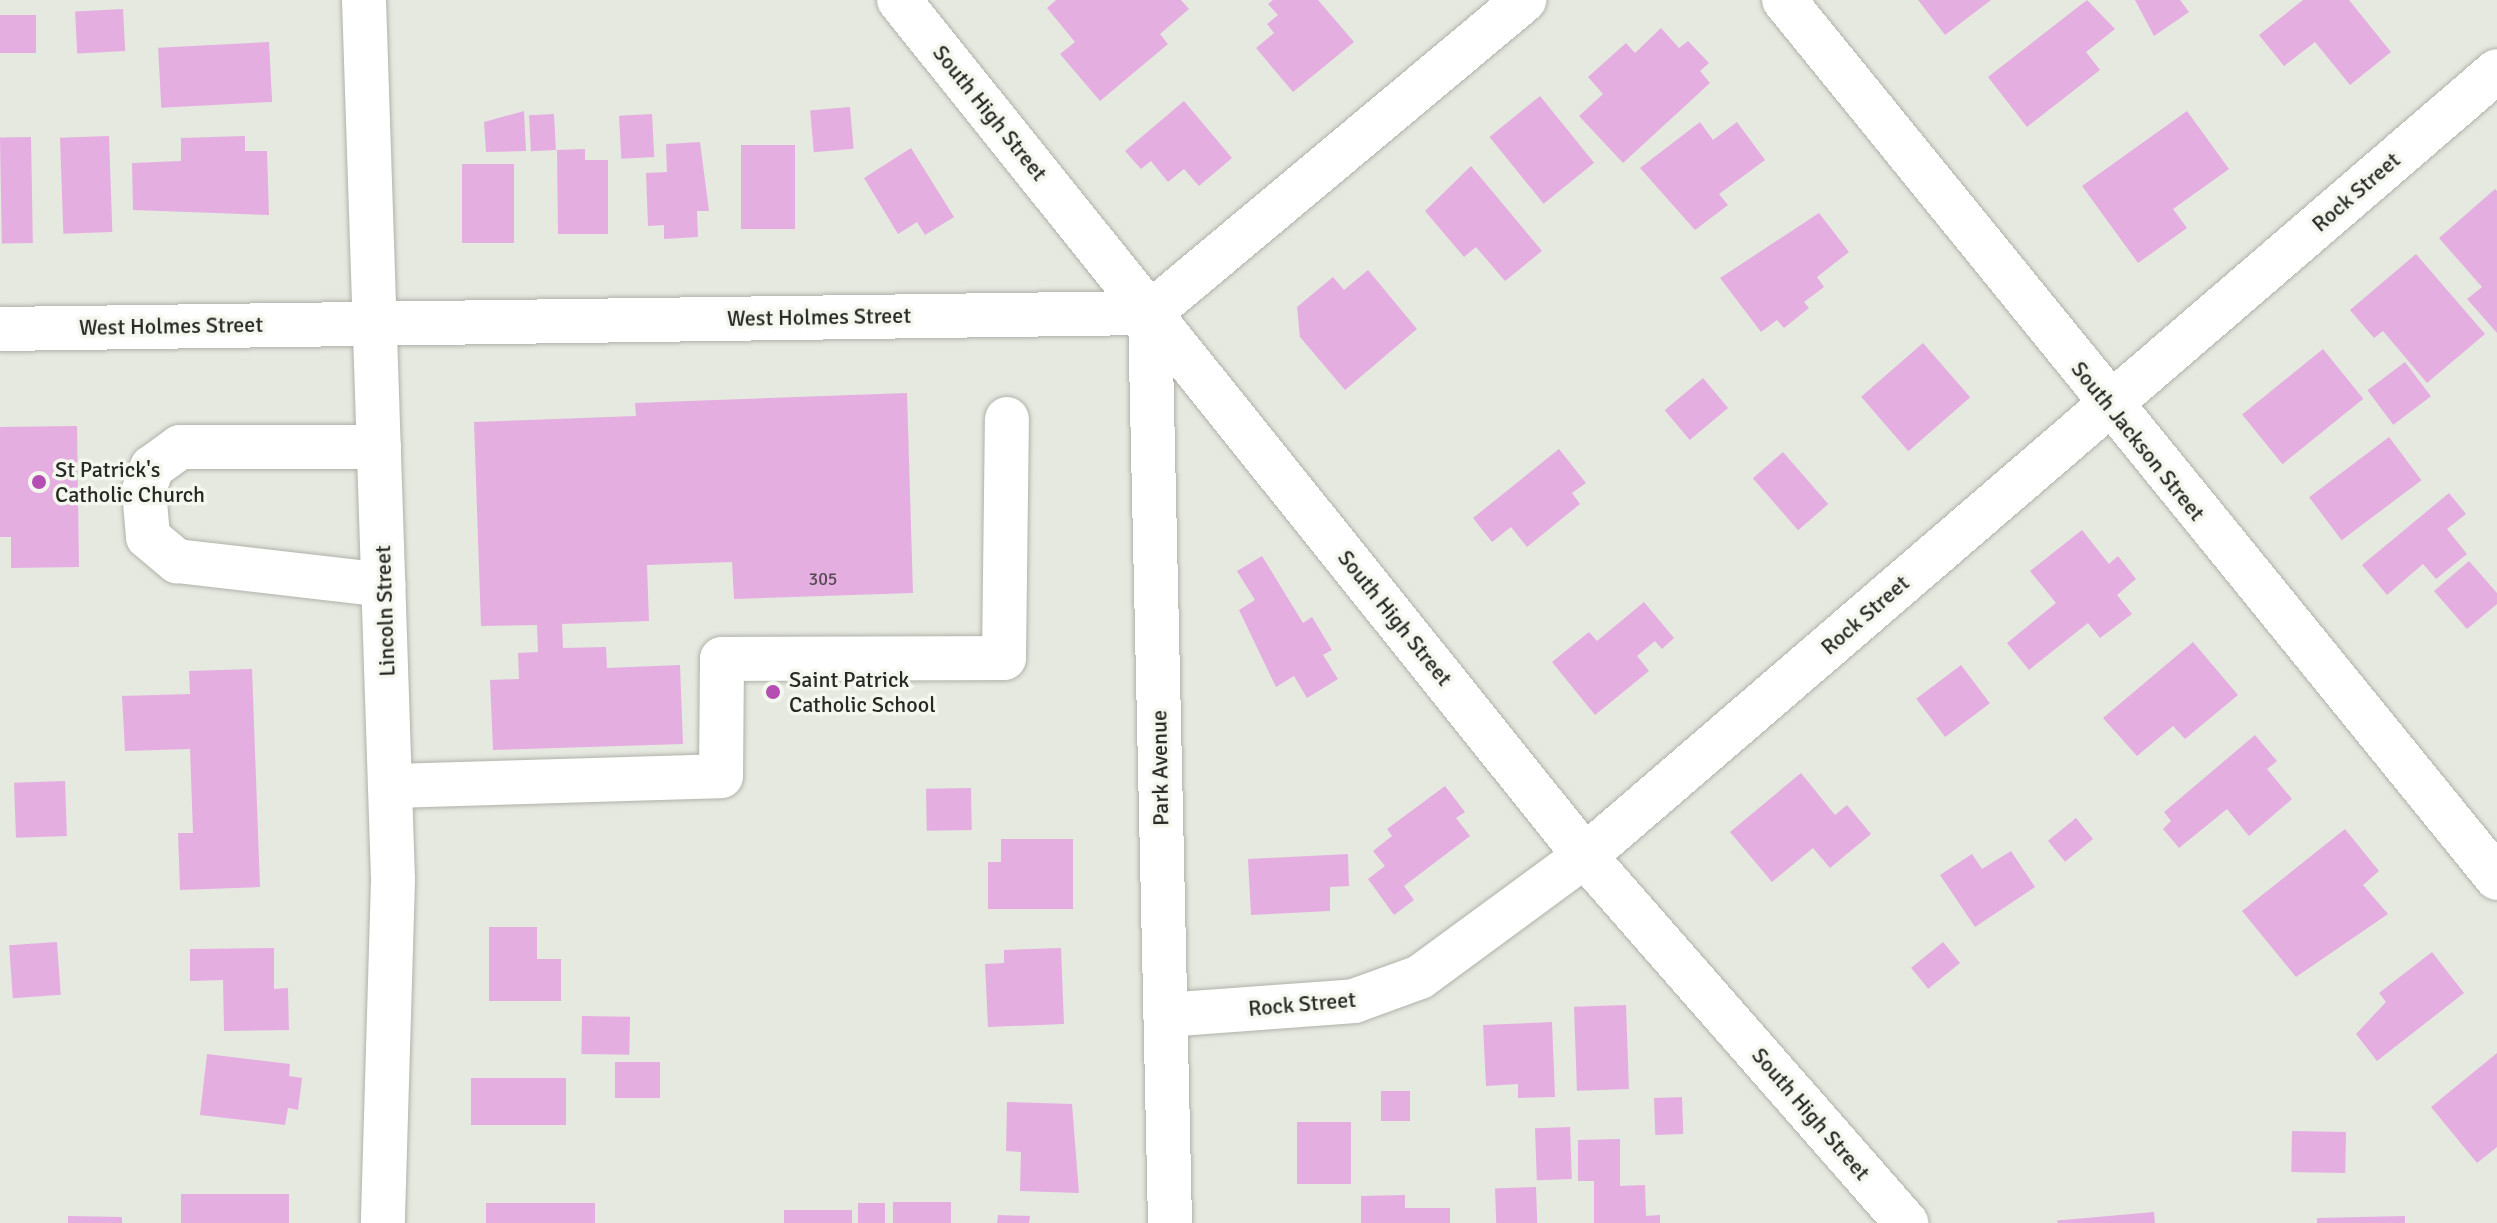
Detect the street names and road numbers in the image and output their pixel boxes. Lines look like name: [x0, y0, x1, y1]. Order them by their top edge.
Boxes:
street label: South High Street: [927, 40, 1053, 186]
street label: Rock Street: [2307, 147, 2405, 237]
street label: West Holmes Street: [727, 302, 911, 332]
street label: West Holmes Street: [79, 311, 263, 341]
street label: South Jackson Street: [2066, 356, 2210, 526]
street label: Lincoln Street: [370, 545, 400, 677]
street label: South High Street: [1332, 545, 1458, 691]
street label: Rock Street: [1816, 570, 1914, 660]
street label: Park Avenue: [1146, 710, 1174, 826]
street label: Rock Street: [1247, 986, 1357, 1022]
street label: South High Street: [1746, 1042, 1876, 1186]

